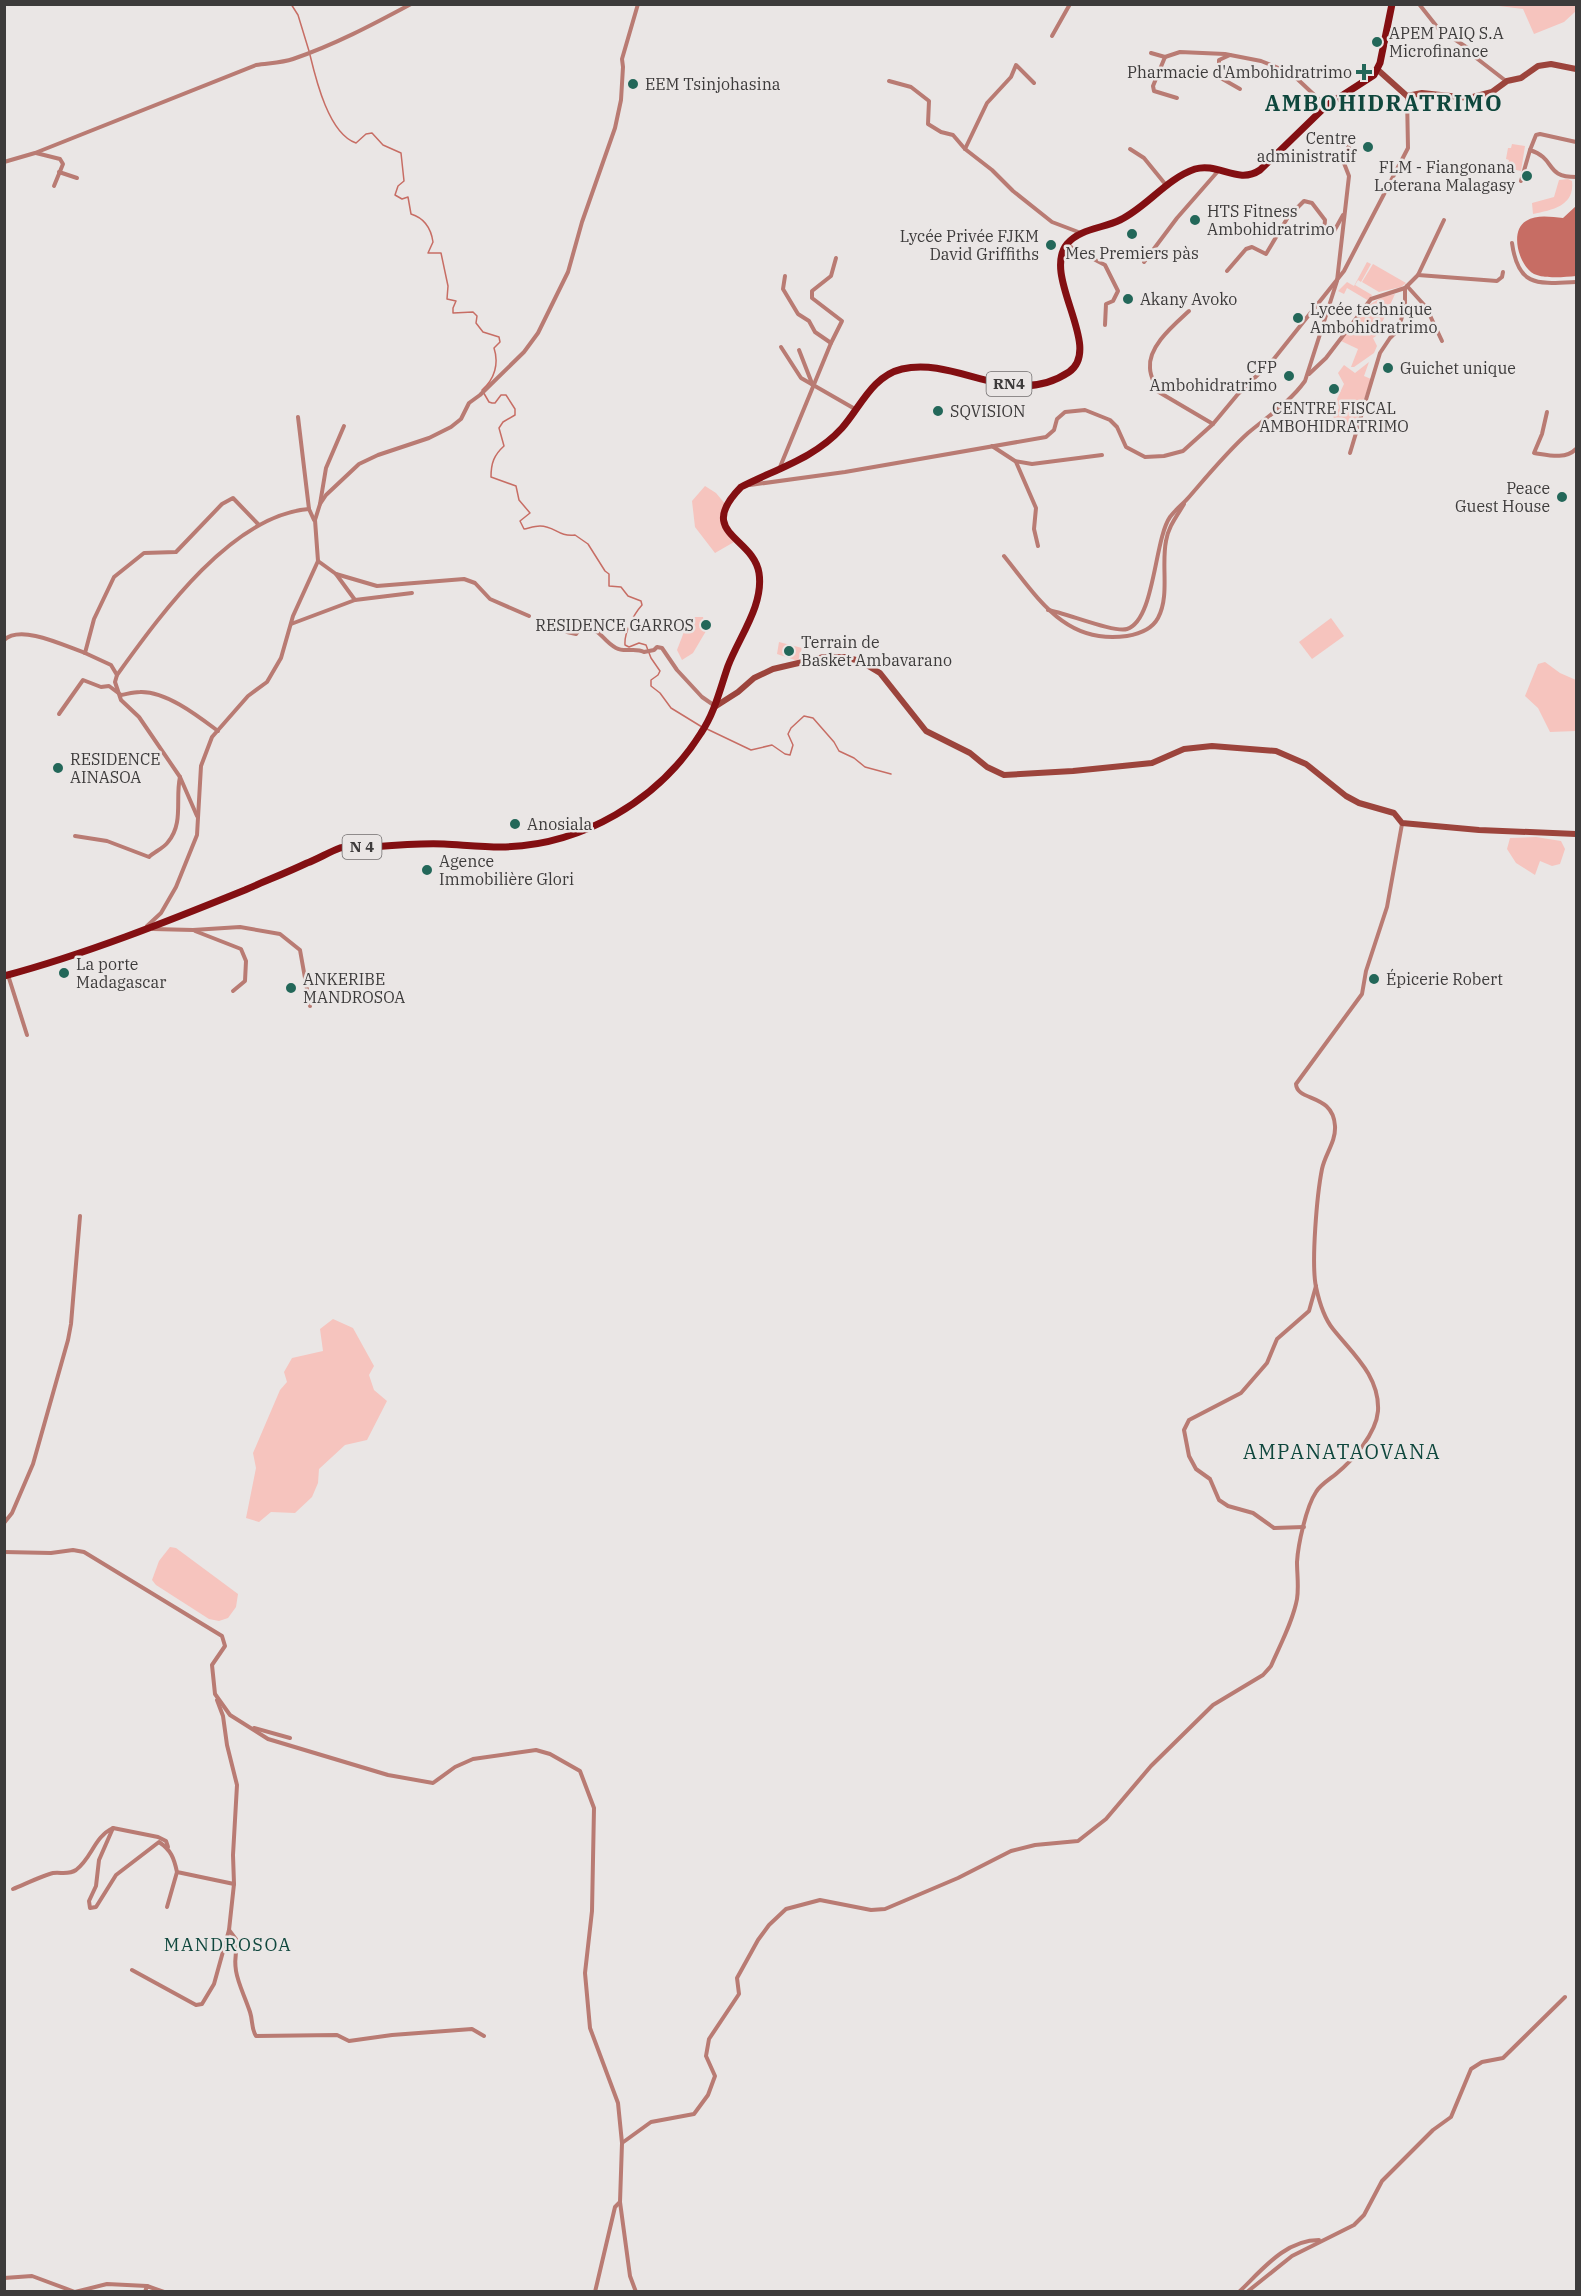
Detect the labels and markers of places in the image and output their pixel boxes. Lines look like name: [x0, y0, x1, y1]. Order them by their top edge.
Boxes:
place label: APEM PAIQ S.A Microfinance: [1389, 23, 1504, 61]
marker: APEM PAIQ S.A Microfinance: [1370, 35, 1384, 49]
place label: Pharmacie d'Ambohidratrimo: [1127, 62, 1352, 82]
marker: Pharmacie d'Ambohidratrimo: [1357, 65, 1371, 79]
place label: EEM Tsinjohasina: [645, 74, 781, 94]
marker: EEM Tsinjohasina: [626, 77, 640, 91]
place label: Centre administratif: [1257, 128, 1358, 166]
marker: Centre administratif: [1361, 140, 1375, 154]
place label: FLM - Fiangonana Loterana Malagasy: [1374, 157, 1515, 195]
marker: FLM - Fiangonana Loterana Malagasy: [1520, 169, 1534, 183]
place label: HTS Fitness Ambohidratrimo: [1207, 201, 1334, 239]
marker: HTS Fitness Ambohidratrimo: [1188, 213, 1202, 227]
place label: Lycée Privée FJKM David Griffiths: [900, 226, 1039, 264]
marker: Mes Premiers pàs: [1125, 227, 1139, 241]
marker: Lycée Privée FJKM David Griffiths: [1044, 238, 1058, 252]
place label: Mes Premiers pàs: [1065, 243, 1199, 263]
place label: Akany Avoko: [1140, 289, 1237, 309]
marker: Akany Avoko: [1121, 292, 1135, 306]
place label: Lycée technique Ambohidratrimo: [1310, 299, 1437, 337]
marker: Lycée technique Ambohidratrimo: [1291, 311, 1305, 325]
place label: CFP Ambohidratrimo: [1150, 357, 1277, 395]
place label: Guichet unique: [1400, 358, 1516, 378]
marker: Guichet unique: [1381, 361, 1395, 375]
marker: CFP Ambohidratrimo: [1282, 369, 1296, 383]
marker: CENTRE FISCAL AMBOHIDRATRIMO: [1327, 382, 1341, 396]
place label: CENTRE FISCAL AMBOHIDRATRIMO: [1259, 398, 1409, 436]
place label: SQVISION: [950, 401, 1026, 421]
marker: SQVISION: [931, 404, 945, 418]
place label: Peace Guest House: [1455, 478, 1550, 516]
marker: Peace Guest House: [1555, 490, 1569, 504]
place label: RESIDENCE GARROS: [535, 615, 694, 635]
marker: RESIDENCE GARROS: [699, 618, 713, 632]
place label: Terrain de Basket Ambavarano: [801, 632, 952, 670]
marker: Terrain de Basket Ambavarano: [782, 644, 796, 658]
place label: RESIDENCE AINASOA: [70, 749, 161, 787]
marker: RESIDENCE AINASOA: [51, 761, 65, 775]
place label: Anosiala: [527, 814, 593, 834]
marker: Anosiala: [508, 817, 522, 831]
place label: Agence Immobilière Glori: [439, 851, 574, 889]
marker: Agence Immobilière Glori: [420, 863, 434, 877]
place label: La porte Madagascar: [76, 954, 166, 992]
marker: La porte Madagascar: [57, 966, 71, 980]
place label: Épicerie Robert: [1386, 968, 1503, 989]
place label: ANKERIBE MANDROSOA: [303, 969, 405, 1007]
marker: Épicerie Robert: [1367, 972, 1381, 986]
marker: ANKERIBE MANDROSOA: [284, 981, 298, 995]

